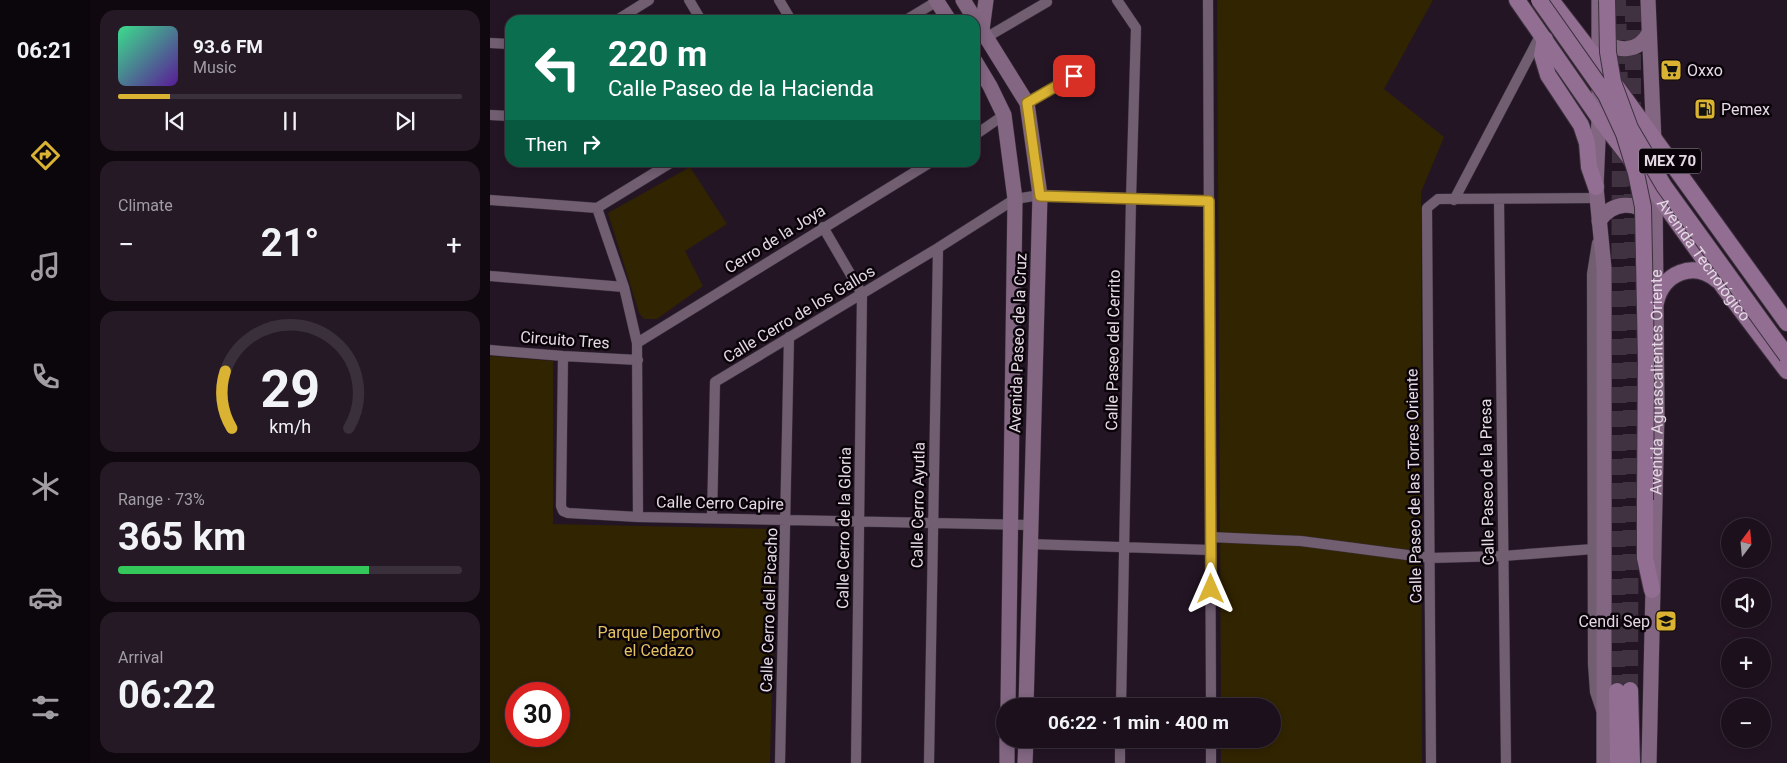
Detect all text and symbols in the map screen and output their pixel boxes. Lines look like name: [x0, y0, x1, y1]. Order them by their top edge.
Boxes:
text: 220 m: [608, 34, 707, 75]
text: 93.6 FM: [193, 35, 263, 58]
icon: left: [525, 35, 590, 100]
text: 06:21: [17, 38, 73, 63]
pin: [1053, 55, 1095, 97]
text: Music: [193, 58, 236, 77]
supermarket icon: Oxxo: [1659, 58, 1683, 82]
place label: Oxxo: [1687, 61, 1723, 80]
icon: arrive: [1060, 62, 1088, 90]
text: Calle Paseo de la Hacienda: [608, 76, 874, 101]
fuel station icon: Pemex: [1693, 97, 1717, 121]
place label: Pemex: [1721, 100, 1770, 119]
icon: previous: [161, 107, 189, 135]
icon: pause: [276, 107, 304, 135]
icon: next: [391, 107, 419, 135]
icon: right: [577, 130, 605, 158]
text: Then: [525, 133, 567, 156]
icon: directions: [28, 138, 63, 173]
road number: MEX 70: [1639, 148, 1701, 174]
street label: Avenida Tecnológico: [1653, 194, 1755, 325]
text: Climate: [118, 196, 173, 215]
street label: Cerro de la Joya: [721, 201, 829, 277]
text: 21°: [261, 221, 319, 265]
text: −: [118, 228, 134, 261]
text: +: [446, 228, 462, 261]
icon: music: [28, 249, 63, 284]
street label: Avenida Paseo de la Cruz: [1005, 253, 1031, 433]
street label: Calle Cerro de los Gallos: [720, 261, 878, 367]
street label: Calle Paseo del Cerrito: [1102, 269, 1124, 431]
street label: Avenida Aguascalientes Oriente: [1646, 269, 1667, 495]
street label: Circuito Tres: [520, 327, 610, 353]
icon: phone: [28, 359, 63, 394]
text: 29: [260, 359, 320, 420]
street label: Calle Paseo de las Torres Oriente: [1402, 369, 1426, 603]
street label: Calle Paseo de la Presa: [1476, 398, 1498, 566]
text: km/h: [269, 416, 311, 437]
street label: Calle Cerro Ayutla: [907, 442, 929, 568]
street label: Calle Cerro de la Gloria: [833, 447, 855, 609]
icon: climate: [28, 469, 63, 504]
text: Range · 73%: [118, 490, 205, 509]
street label: Calle Cerro Capire: [656, 492, 784, 514]
text: 365 km: [118, 515, 246, 559]
north arrow: [1721, 518, 1771, 568]
map controls: [1721, 518, 1771, 748]
street label: Calle Cerro del Picacho: [757, 527, 781, 693]
position arrow: [1184, 562, 1236, 614]
button: sound: [1721, 578, 1771, 628]
icon: car: [28, 580, 63, 615]
school or university icon: Cendi Sep: [1654, 609, 1678, 633]
place label: Cendi Sep: [1578, 612, 1650, 631]
park label: Parque Deportivo el Cedazo: [597, 623, 721, 660]
button: +: [1721, 638, 1771, 688]
text: Arrival: [118, 648, 163, 667]
text: 06:22: [118, 673, 216, 717]
speed limit sign: 30: [505, 682, 570, 747]
icon: filters: [28, 690, 63, 725]
button: −: [1721, 698, 1771, 748]
text: 06:22 · 1 min · 400 m: [1048, 711, 1229, 734]

